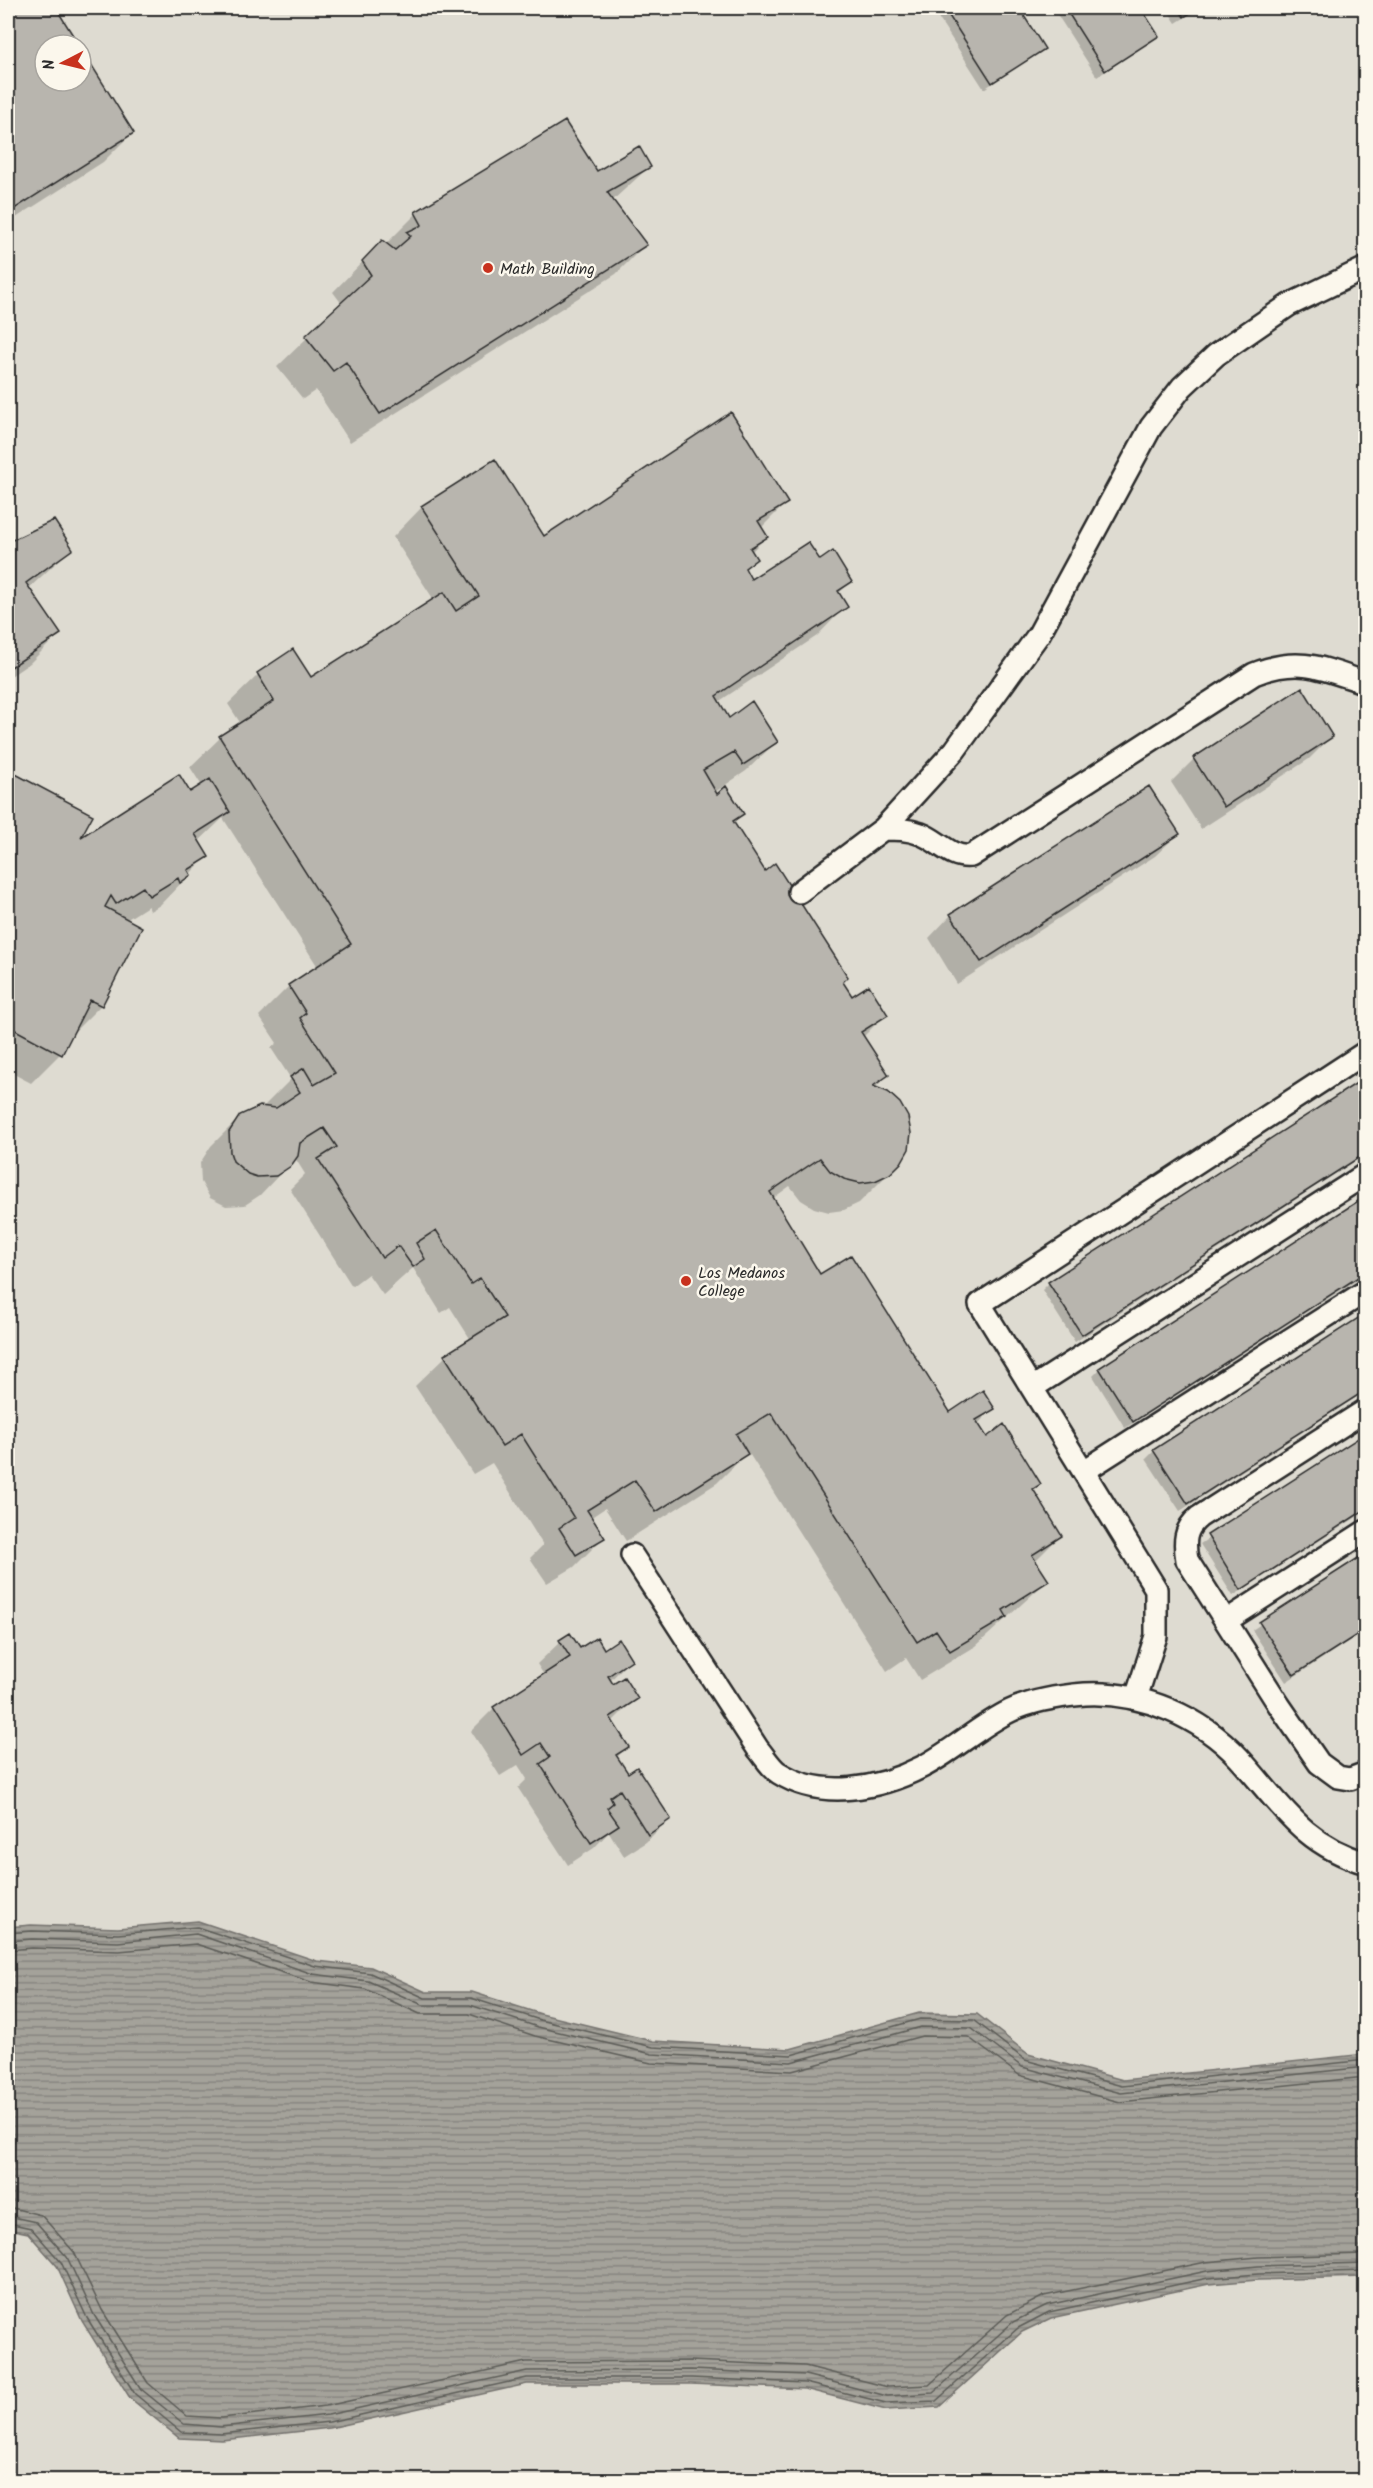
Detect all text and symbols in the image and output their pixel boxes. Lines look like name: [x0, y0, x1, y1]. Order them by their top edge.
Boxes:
north arrow: [33, 33, 93, 93]
text: N: [37, 58, 63, 71]
place label: Math Building: [500, 257, 595, 282]
marker: Math Building: [481, 261, 495, 275]
place label: Los Medanos College: [698, 1261, 785, 1304]
marker: Los Medanos College: [679, 1274, 693, 1288]

